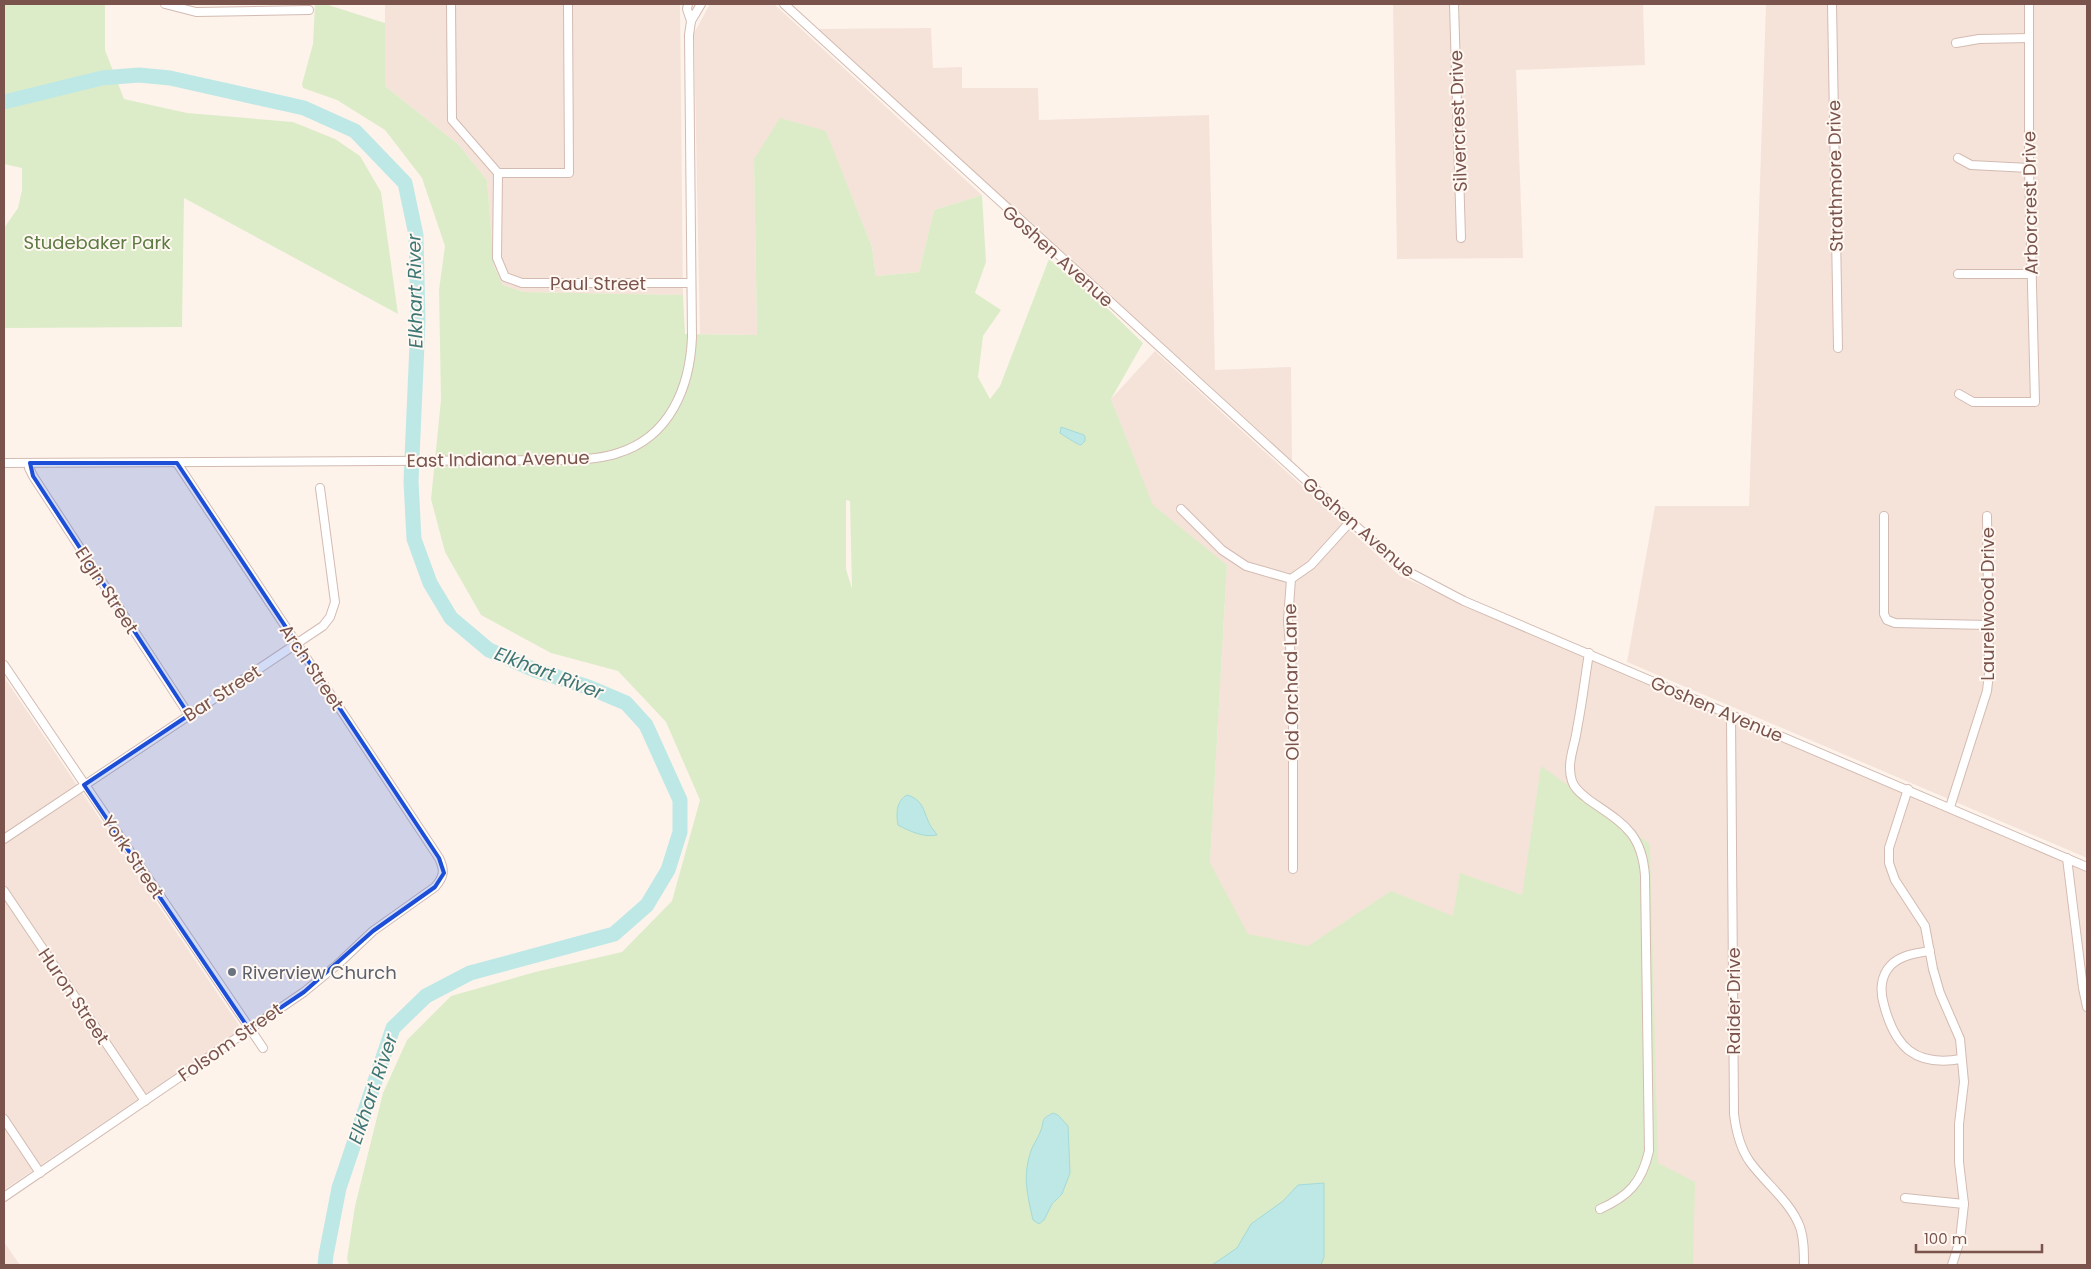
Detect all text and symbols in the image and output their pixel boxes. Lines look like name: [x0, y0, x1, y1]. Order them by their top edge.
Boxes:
street label: Silvercrest Drive: [1443, 50, 1473, 192]
street label: Strathmore Drive: [1821, 100, 1849, 252]
street label: Arborcrest Drive: [2016, 131, 2044, 275]
street label: Goshen Avenue: [997, 199, 1119, 313]
park label: Studebaker Park: [24, 230, 171, 255]
water label: Elkhart River: [400, 233, 429, 349]
street label: Paul Street: [550, 271, 646, 296]
street label: East Indiana Avenue: [406, 445, 590, 473]
street label: Goshen Avenue: [1297, 471, 1421, 583]
street label: Laurelwood Drive: [1975, 527, 2000, 681]
street label: Elgin Street: [69, 542, 145, 638]
street label: Old Orchard Lane: [1277, 603, 1305, 761]
street label: Arch Street: [274, 619, 350, 715]
water label: Elkhart River: [491, 640, 608, 706]
street label: Bar Street: [179, 659, 265, 727]
street label: Goshen Avenue: [1647, 670, 1787, 748]
street label: York Street: [96, 810, 170, 904]
street label: Huron Street: [33, 943, 115, 1049]
street label: Raider Drive: [1721, 947, 1746, 1055]
place label: Riverview Church: [242, 960, 397, 985]
marker: Riverview Church: [226, 966, 238, 978]
street label: Folsom Street: [173, 997, 287, 1087]
water label: Elkhart River: [342, 1030, 405, 1148]
scale bar: [1916, 1222, 2042, 1254]
text: 100 m: [1924, 1228, 1967, 1249]

